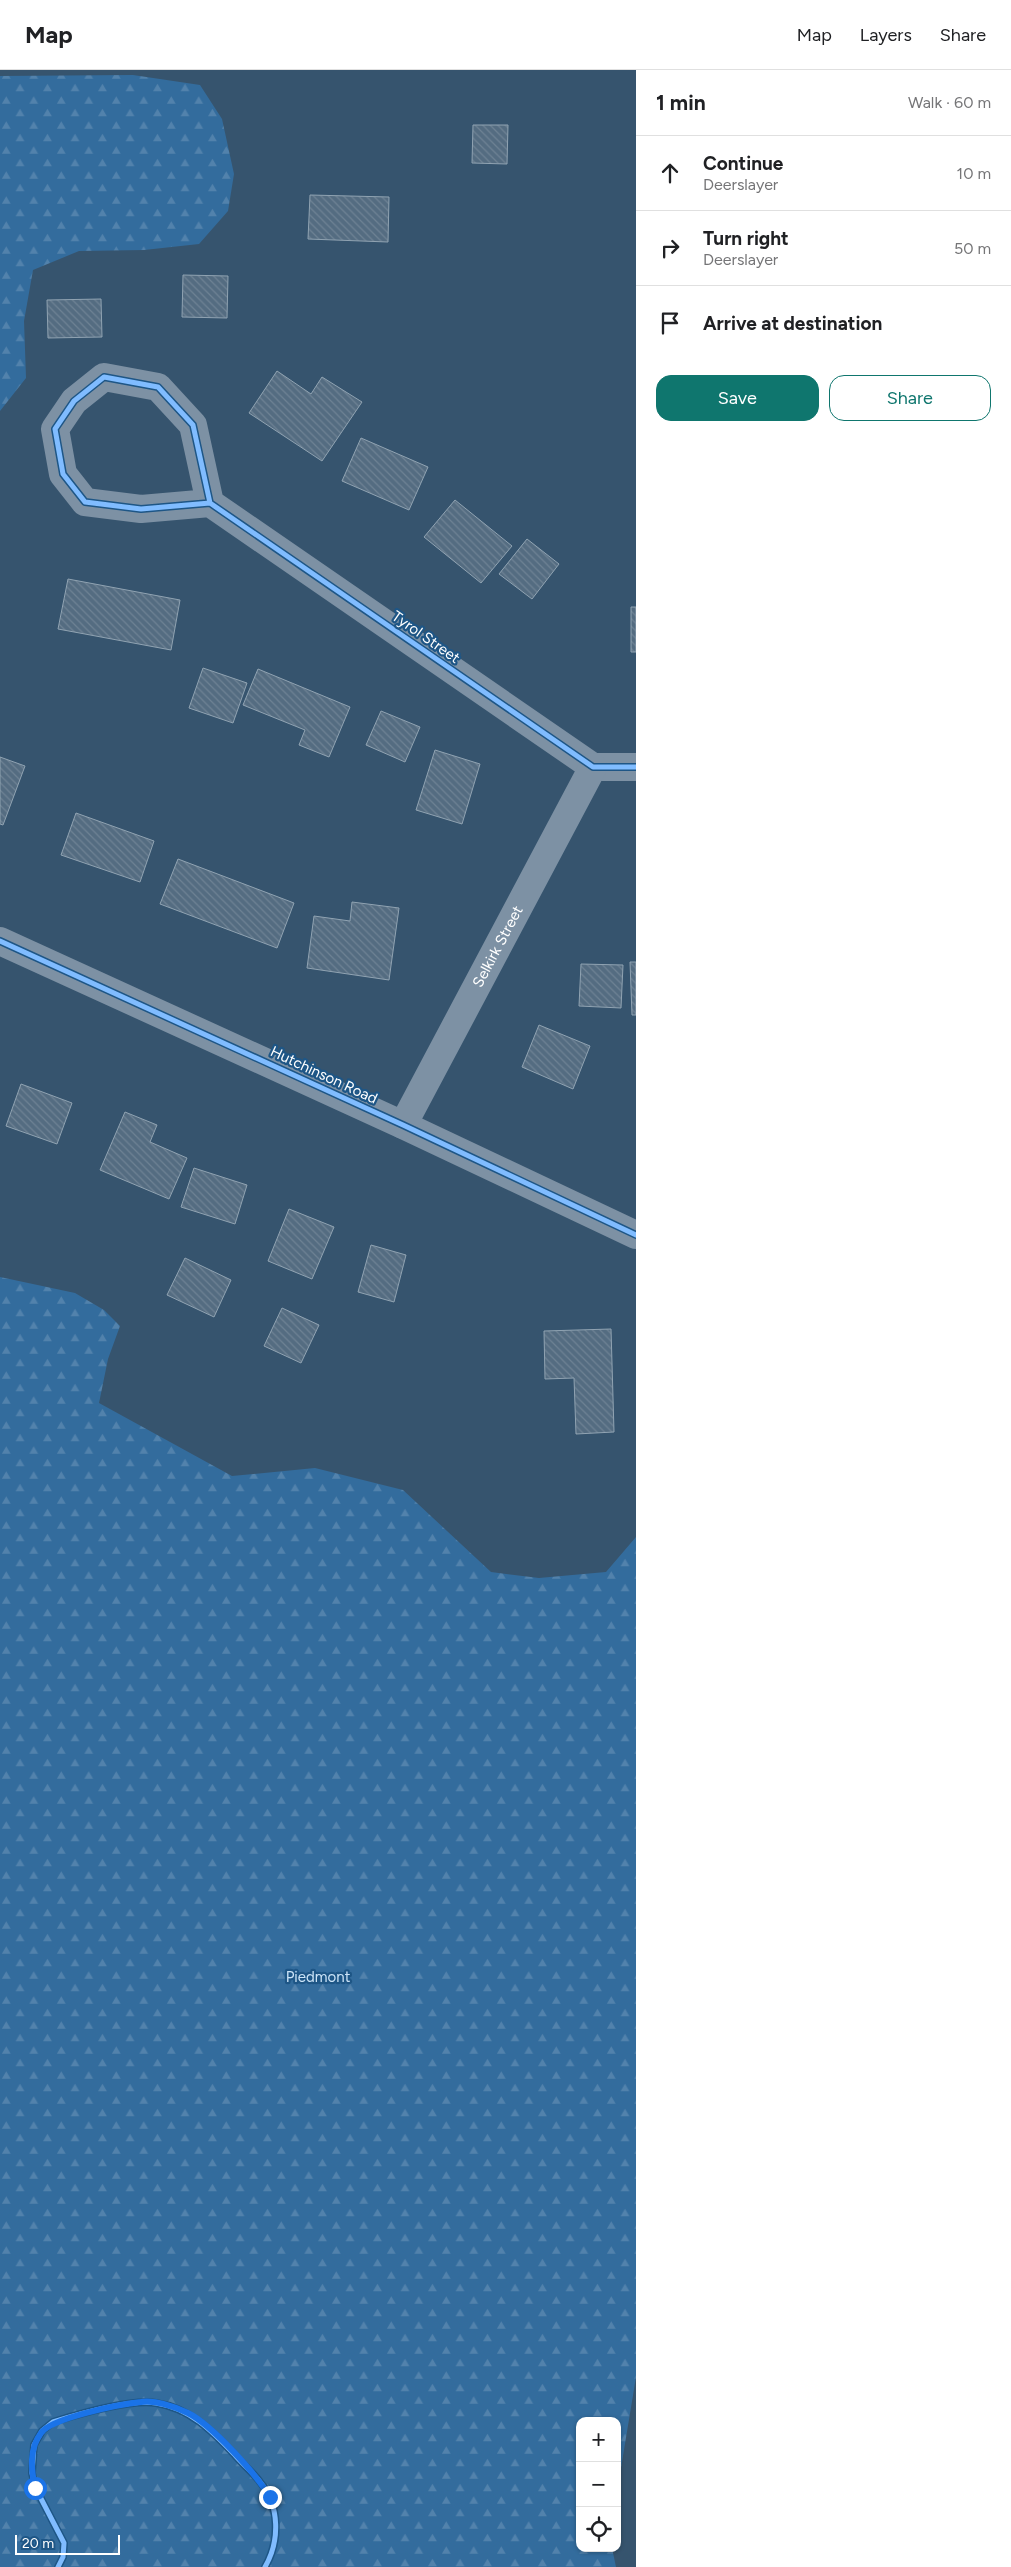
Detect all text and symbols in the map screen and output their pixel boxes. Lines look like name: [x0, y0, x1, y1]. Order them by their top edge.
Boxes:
text: Map: [25, 20, 73, 49]
text: Map: [797, 24, 832, 46]
text: Layers: [860, 24, 912, 46]
text: Share: [940, 24, 986, 46]
text: 1 min: [656, 90, 706, 115]
text: Walk · 60 m: [908, 93, 991, 112]
text: Continue: [703, 152, 783, 175]
icon: ahead: [656, 159, 684, 187]
text: 10 m: [957, 164, 991, 183]
text: Deerslayer: [703, 175, 778, 194]
text: Turn right: [703, 227, 789, 250]
icon: right: [656, 234, 684, 262]
text: 50 m: [954, 239, 991, 258]
text: Deerslayer: [703, 250, 778, 269]
icon: arrive: [656, 309, 684, 337]
text: Arrive at destination: [703, 312, 882, 335]
button: Save: [656, 375, 819, 421]
button: Share: [829, 375, 991, 421]
street label: Tyrol Street: [389, 607, 464, 667]
street label: Selkirk Street: [469, 902, 527, 990]
street label: Hutchinson Road: [268, 1042, 380, 1108]
park label: Piedmont: [286, 1968, 351, 1986]
map controls: [576, 2417, 621, 2552]
button: +: [576, 2417, 621, 2462]
button: −: [576, 2462, 621, 2507]
route start: [24, 2477, 47, 2500]
route end: [259, 2486, 282, 2509]
button: locate: [576, 2507, 621, 2552]
scale bar: [15, 2532, 120, 2555]
text: 20 m: [22, 2535, 54, 2552]

